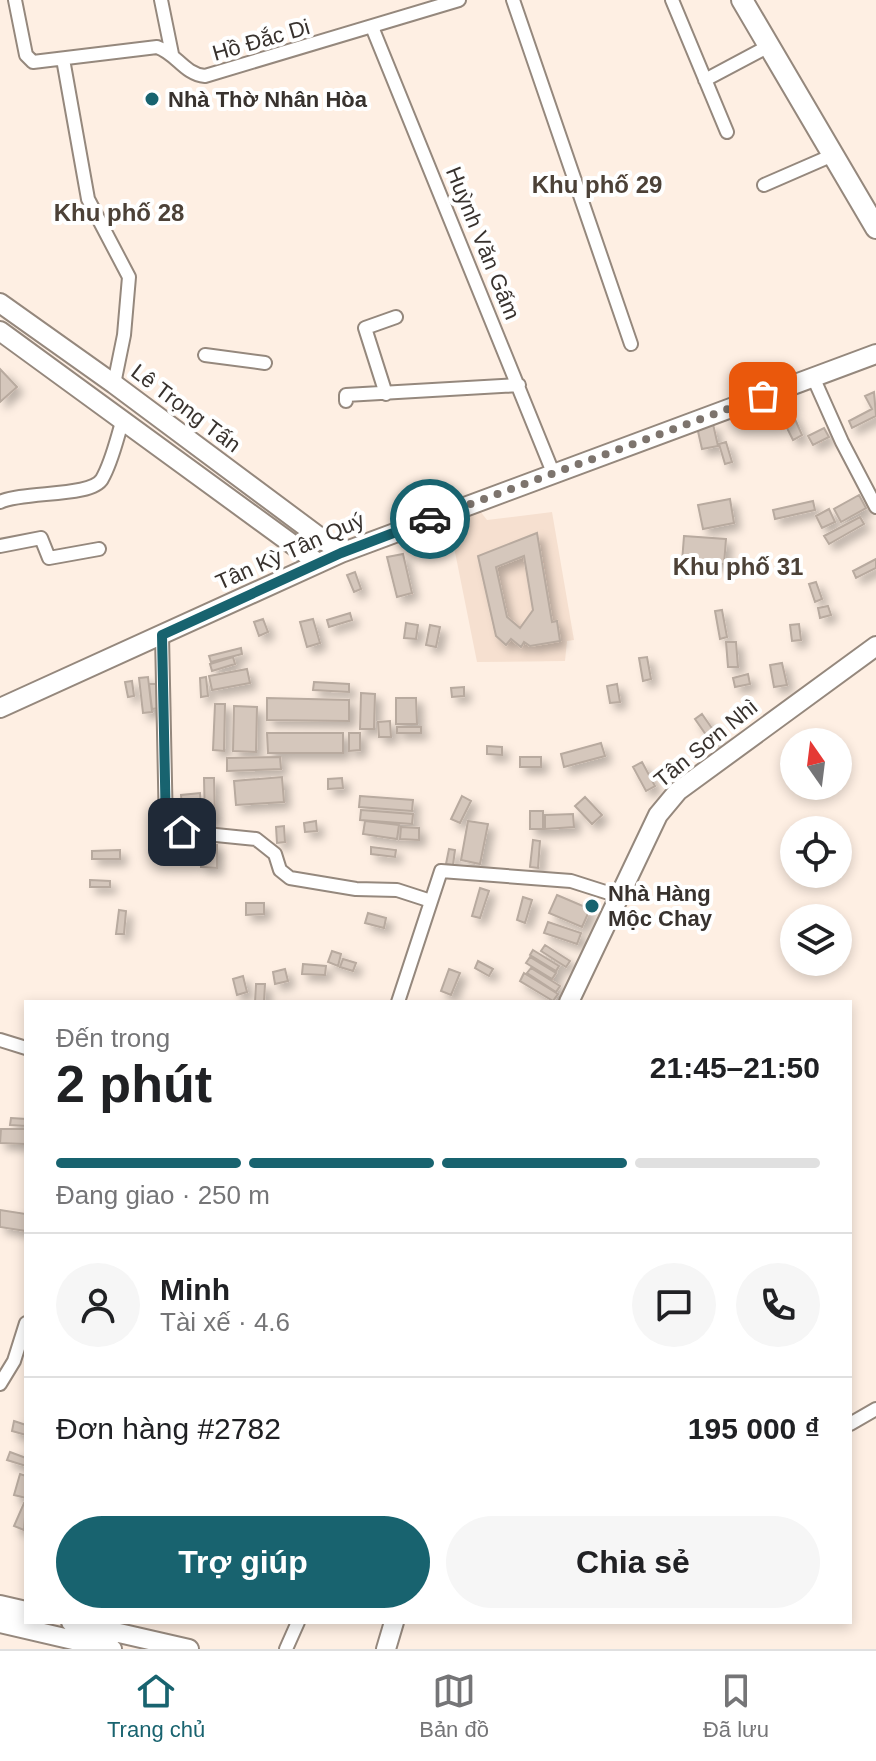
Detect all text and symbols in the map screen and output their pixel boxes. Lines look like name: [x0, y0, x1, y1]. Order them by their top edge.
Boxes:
street label: Hồ Đắc Di: [209, 14, 313, 66]
place label: Nhà Thờ Nhân Hòa: [168, 87, 368, 112]
marker: Nhà Thờ Nhân Hòa: [143, 90, 161, 108]
street label: Huỳnh Văn Gấm: [441, 163, 525, 323]
district label: Khu phố 29: [532, 171, 662, 198]
district label: Khu phố 28: [54, 199, 184, 226]
street label: Lê Trọng Tấn: [126, 359, 246, 457]
pin: [729, 362, 797, 430]
icon: bag: [741, 374, 785, 418]
courier: [390, 479, 470, 559]
icon: car: [408, 497, 452, 541]
street label: Tân Kỳ Tân Quý: [212, 507, 368, 595]
district label: Khu phố 31: [673, 553, 803, 580]
street label: Tân Sơn Nhì: [649, 694, 763, 792]
north arrow: [780, 728, 852, 800]
map controls: [780, 728, 852, 976]
pin: [148, 798, 216, 866]
icon: home: [160, 810, 204, 854]
button: locate: [780, 816, 852, 888]
place label: Nhà Hàng Mộc Chay: [608, 881, 713, 931]
marker: Nhà Hàng Mộc Chay: [583, 897, 601, 915]
button: layers: [780, 904, 852, 976]
text: Đến trong: [56, 1023, 170, 1053]
text: 21:45–21:50: [650, 1051, 820, 1084]
text: 2 phút: [56, 1055, 212, 1113]
text: Đang giao · 250 m: [56, 1180, 270, 1210]
button: person: [56, 1263, 140, 1347]
button: chat: [632, 1263, 716, 1347]
button: phone: [736, 1263, 820, 1347]
text: Minh: [160, 1273, 230, 1306]
text: Tài xế · 4.6: [160, 1307, 290, 1337]
text: Đơn hàng #2782: [56, 1412, 281, 1445]
text: 195 000 ₫: [688, 1412, 820, 1445]
button: Trợ giúp: [56, 1516, 430, 1608]
button: Chia sẻ: [446, 1516, 820, 1608]
tab: Trang chủ: [107, 1669, 205, 1743]
tab: Bản đồ: [419, 1669, 489, 1743]
tab: Đã lưu: [703, 1669, 769, 1743]

